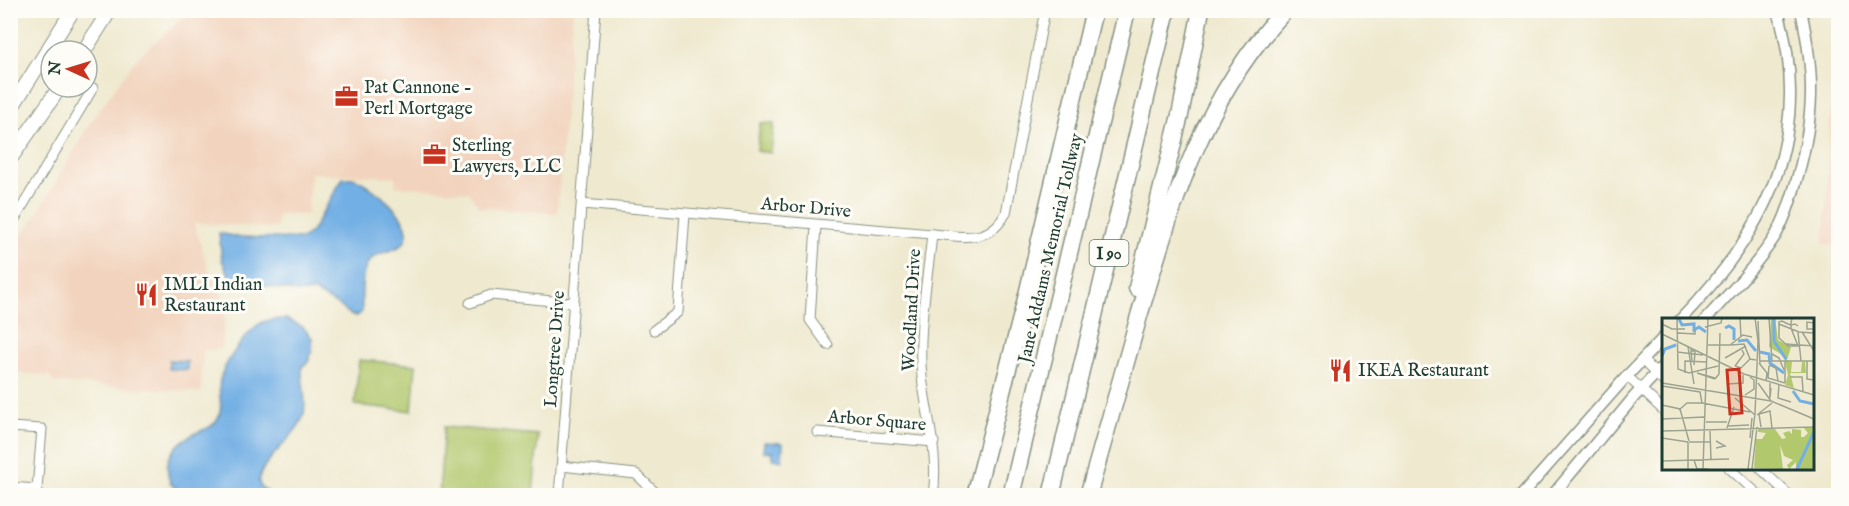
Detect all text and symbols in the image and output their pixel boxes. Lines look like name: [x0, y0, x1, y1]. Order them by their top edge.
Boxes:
north arrow: [39, 39, 99, 99]
text: N: [46, 60, 67, 77]
place label: Pat Cannone - Perl Mortgage: [364, 77, 473, 121]
office icon: Pat Cannone - Perl Mortgage: [333, 84, 359, 110]
street label: Jane Addams Memorial Tollway: [1013, 131, 1089, 367]
place label: Sterling Lawyers, LLC: [452, 135, 561, 179]
office icon: Sterling Lawyers, LLC: [421, 142, 447, 168]
street label: Arbor Drive: [759, 193, 852, 224]
road number: I 90: [1090, 240, 1128, 266]
street label: Woodland Drive: [898, 248, 927, 372]
place label: IMLI Indian Restaurant: [164, 274, 263, 318]
restaurant icon: IMLI Indian Restaurant: [133, 281, 159, 307]
street label: Longtree Drive: [540, 290, 571, 408]
inset map: [1662, 318, 1813, 470]
restaurant icon: IKEA Restaurant: [1327, 357, 1353, 383]
place label: IKEA Restaurant: [1358, 360, 1489, 383]
street label: Arbor Square: [826, 406, 927, 437]

